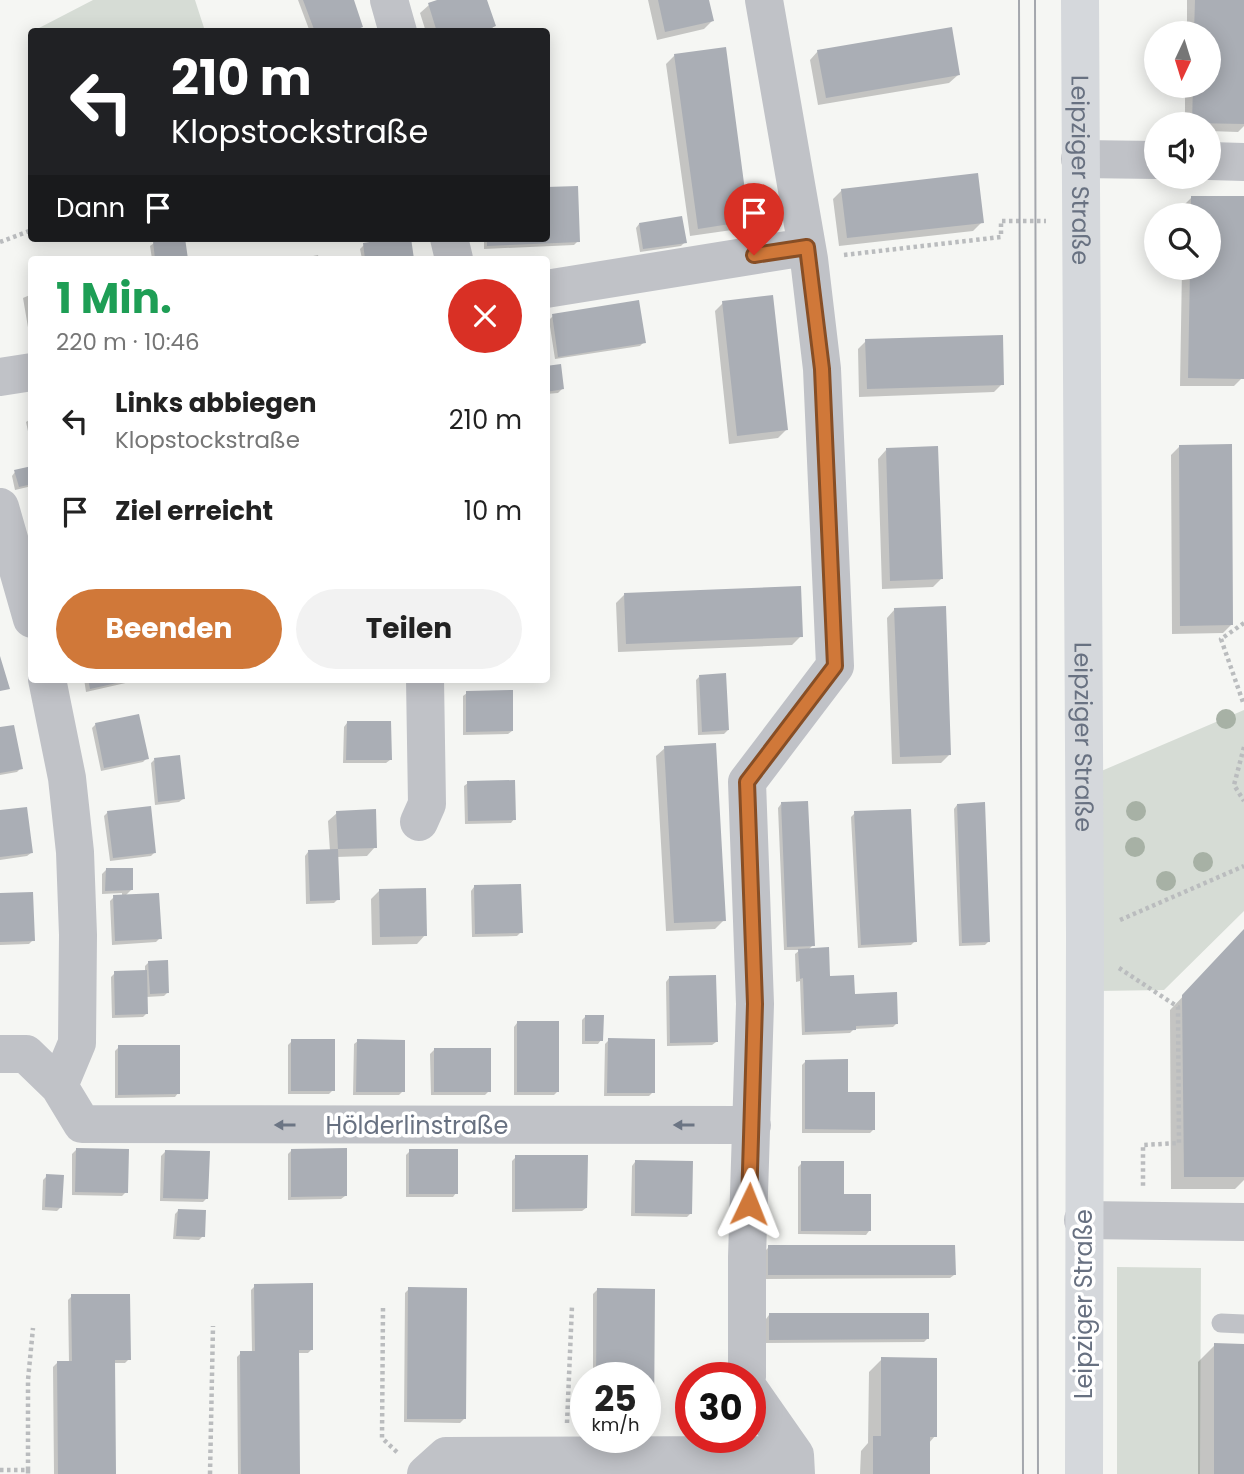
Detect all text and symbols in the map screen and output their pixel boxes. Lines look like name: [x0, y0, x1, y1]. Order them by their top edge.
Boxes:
north arrow: [1144, 21, 1222, 98]
map controls: [1144, 21, 1221, 280]
text: 210 m: [171, 44, 312, 112]
icon: left: [56, 56, 147, 147]
street label: Leipziger Straße: [1064, 75, 1098, 265]
text: Klopstockstraße: [171, 109, 428, 154]
button: sound: [1144, 112, 1221, 189]
pin: [724, 183, 784, 255]
icon: arrive: [139, 189, 177, 227]
text: Dann: [56, 190, 125, 226]
icon: arrive: [735, 194, 773, 232]
button: search: [1144, 203, 1221, 280]
text: 1 Min.: [56, 269, 172, 328]
button: close: [448, 279, 522, 353]
text: 220 m · 10:46: [56, 326, 200, 358]
text: Links abbiegen: [115, 385, 317, 421]
icon: left: [56, 402, 94, 440]
text: 210 m: [449, 402, 522, 438]
text: Klopstockstraße: [115, 424, 300, 456]
icon: arrive: [56, 493, 94, 531]
text: Ziel erreicht: [115, 493, 273, 529]
text: 10 m: [464, 493, 522, 529]
button: Beenden: [56, 589, 282, 669]
button: Teilen: [296, 589, 522, 669]
street label: Leipziger Straße: [1067, 642, 1101, 832]
street label: Hölderlinstraße: [326, 1109, 508, 1142]
one-way arrow: [273, 1119, 295, 1131]
one-way arrow: [672, 1119, 694, 1131]
position arrow: [712, 1167, 786, 1241]
street label: Leipziger Straße: [1067, 1209, 1100, 1399]
speed limit sign: 30: [675, 1362, 766, 1453]
text: 25: [594, 1374, 637, 1423]
text: km/h: [592, 1412, 639, 1437]

